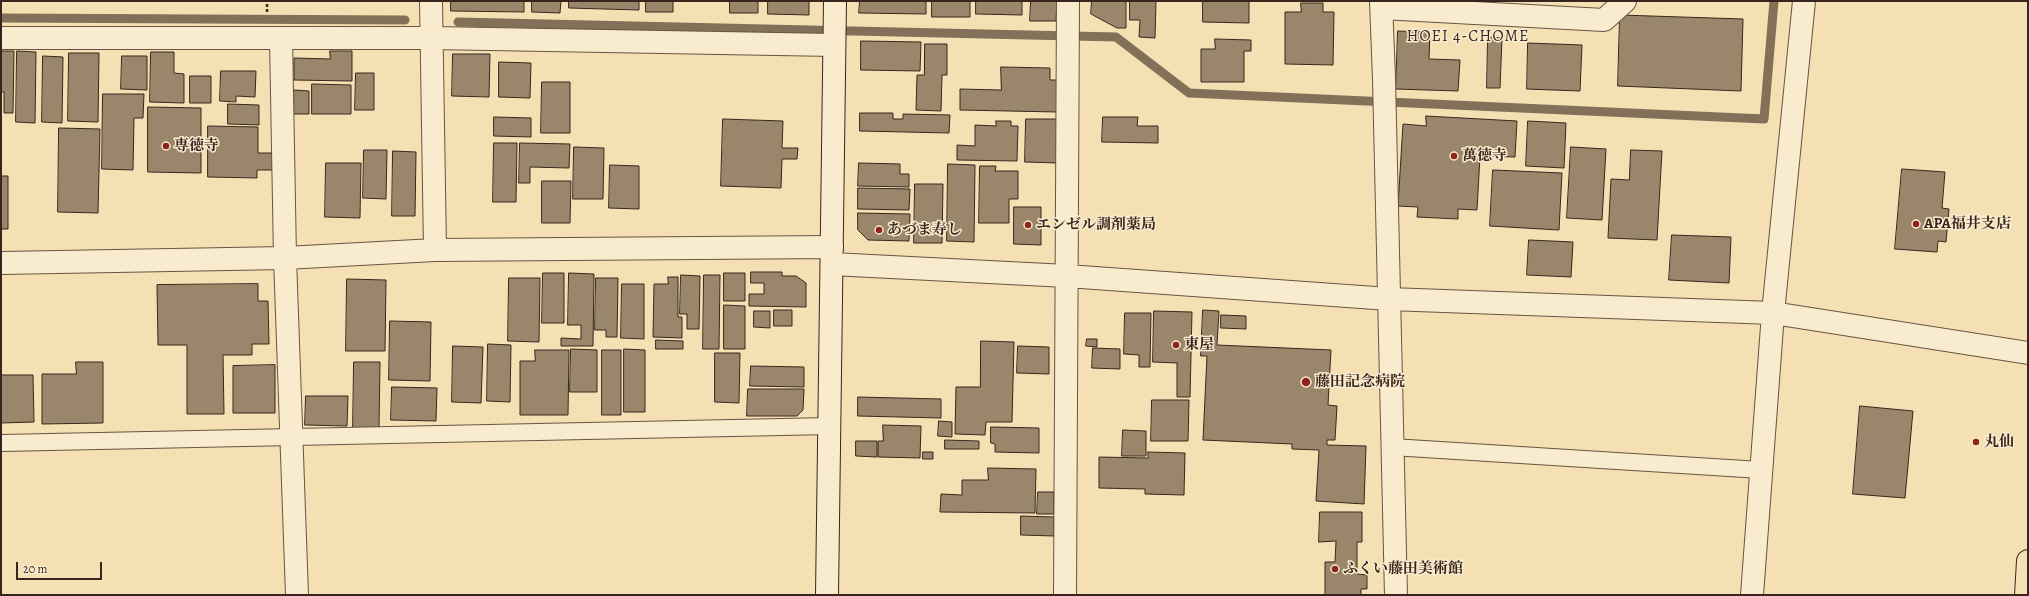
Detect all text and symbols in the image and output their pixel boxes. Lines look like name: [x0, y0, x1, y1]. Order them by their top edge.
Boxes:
district label: HOEI 4-CHOME: [1406, 27, 1530, 47]
place label: 専徳寺: [174, 137, 219, 155]
marker: 専徳寺: [161, 141, 171, 151]
place label: 萬徳寺: [1462, 147, 1507, 165]
marker: 萬徳寺: [1449, 151, 1459, 161]
place label: APA福井支店: [1924, 215, 2011, 233]
place label: エンゼル調剤薬局: [1036, 216, 1156, 234]
marker: APA福井支店: [1911, 219, 1921, 229]
marker: エンゼル調剤薬局: [1023, 220, 1033, 230]
place label: あづま寿し: [887, 221, 962, 239]
marker: あづま寿し: [874, 225, 884, 235]
place label: 東屋: [1184, 336, 1214, 354]
marker: 東屋: [1171, 340, 1181, 350]
place label: 藤田記念病院: [1315, 373, 1405, 391]
marker: 藤田記念病院: [1300, 376, 1312, 388]
place label: 丸仙: [1984, 433, 2014, 451]
marker: 丸仙: [1971, 437, 1981, 447]
scale bar: [18, 554, 104, 580]
place label: ふくい藤田美術館: [1343, 560, 1463, 578]
text: 20 m: [23, 561, 47, 577]
marker: ふくい藤田美術館: [1330, 564, 1340, 574]

